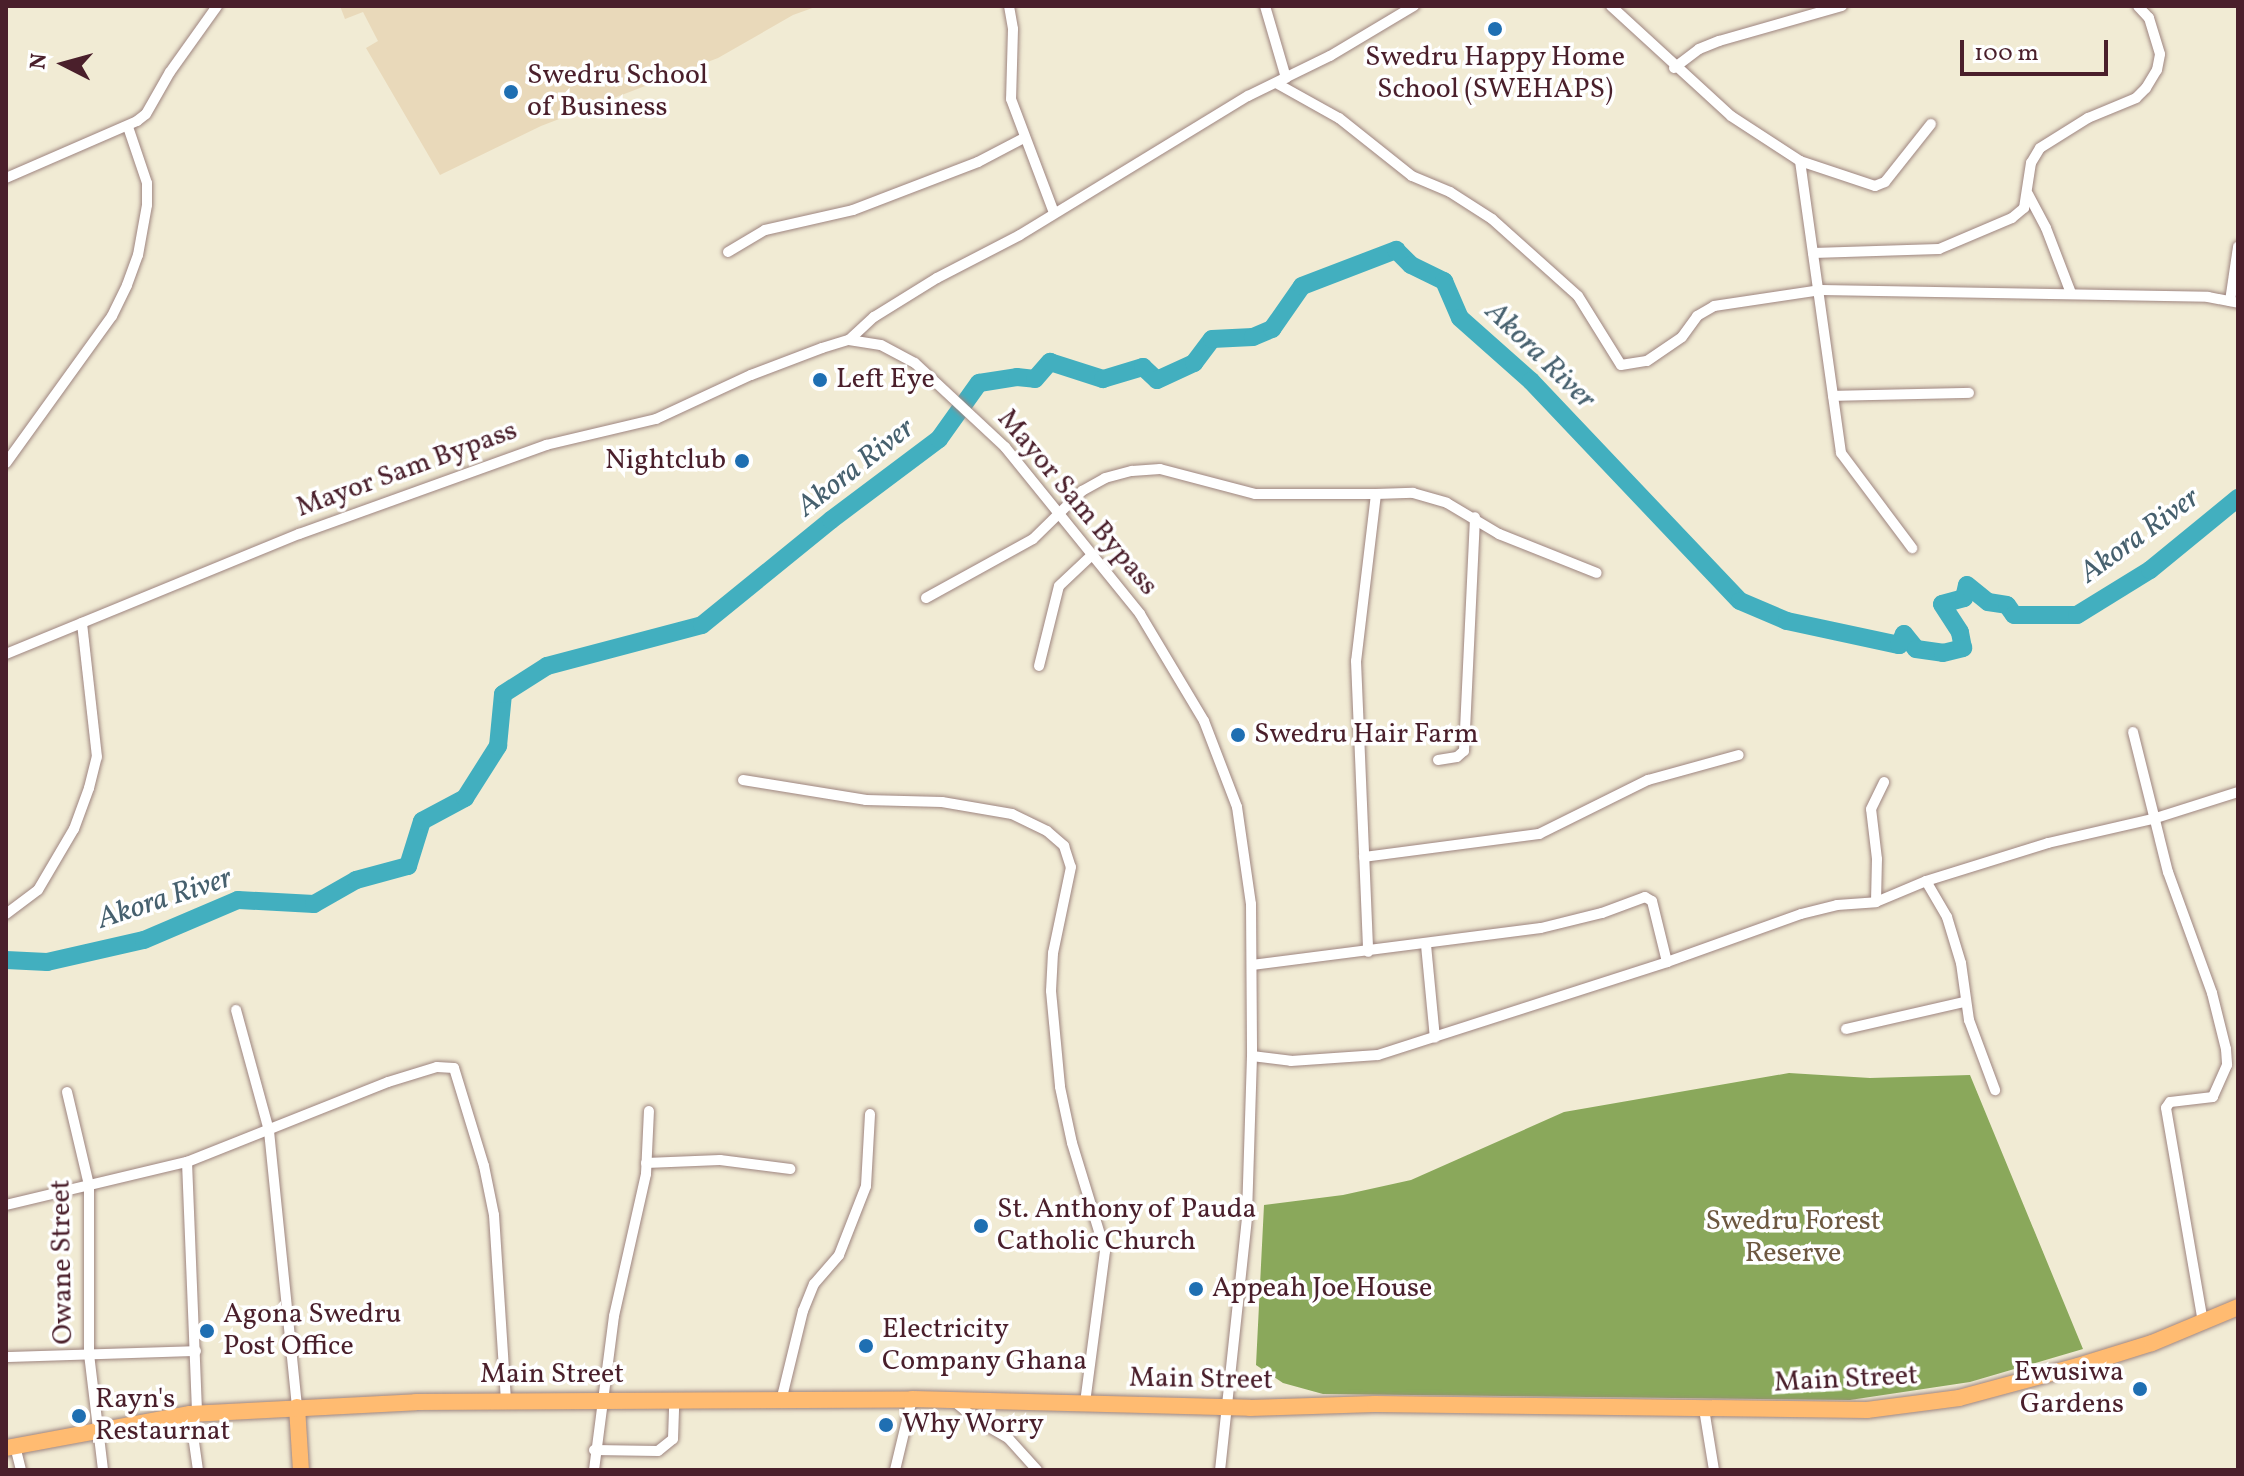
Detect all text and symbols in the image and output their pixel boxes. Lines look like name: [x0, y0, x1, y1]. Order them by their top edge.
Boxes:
marker: Swedru Happy Home School (SWEHAPS): [1486, 20, 1504, 38]
north arrow: [24, 24, 104, 104]
scale bar: [1964, 24, 2112, 74]
text: 100 m: [1974, 37, 2039, 71]
place label: Swedru Happy Home School (SWEHAPS): [1365, 41, 1625, 107]
text: N: [23, 52, 56, 71]
place label: Swedru School of Business: [527, 59, 708, 125]
marker: Swedru School of Business: [502, 83, 520, 101]
water label: Akora River: [1477, 295, 1603, 417]
place label: Left Eye: [836, 363, 935, 397]
marker: Left Eye: [811, 371, 829, 389]
street label: Mayor Sam Bypass: [989, 403, 1165, 603]
water label: Akora River: [790, 411, 922, 525]
street label: Mayor Sam Bypass: [292, 414, 522, 526]
place label: Nightclub: [605, 444, 726, 478]
marker: Nightclub: [733, 452, 751, 470]
water label: Akora River: [2073, 480, 2207, 592]
place label: Swedru Hair Farm: [1254, 718, 1479, 752]
marker: Swedru Hair Farm: [1229, 726, 1247, 744]
water label: Akora River: [93, 860, 237, 938]
street label: Owane Street: [45, 1179, 81, 1345]
place label: St. Anthony of Pauda Catholic Church: [997, 1193, 1254, 1259]
park label: Swedru Forest Reserve: [1705, 1205, 1881, 1271]
marker: St. Anthony of Pauda Catholic Church: [972, 1217, 990, 1235]
place label: Appeah Joe House: [1212, 1272, 1432, 1306]
marker: Appeah Joe House: [1187, 1280, 1205, 1298]
place label: Agona Swedru Post Office: [223, 1298, 402, 1364]
place label: Electricity Company Ghana: [882, 1313, 1088, 1379]
marker: Agona Swedru Post Office: [198, 1322, 216, 1340]
marker: Electricity Company Ghana: [857, 1337, 875, 1355]
place label: Ewusiwa Gardens: [2014, 1356, 2124, 1422]
street label: Main Street: [480, 1358, 624, 1392]
street label: Main Street: [1773, 1359, 1919, 1401]
street label: Main Street: [1129, 1362, 1273, 1398]
marker: Ewusiwa Gardens: [2131, 1380, 2149, 1398]
place label: Rayn's Restaurnat: [95, 1383, 230, 1449]
marker: Rayn's Restaurnat: [70, 1407, 88, 1425]
place label: Why Worry: [902, 1408, 1045, 1442]
marker: Why Worry: [877, 1416, 895, 1434]

